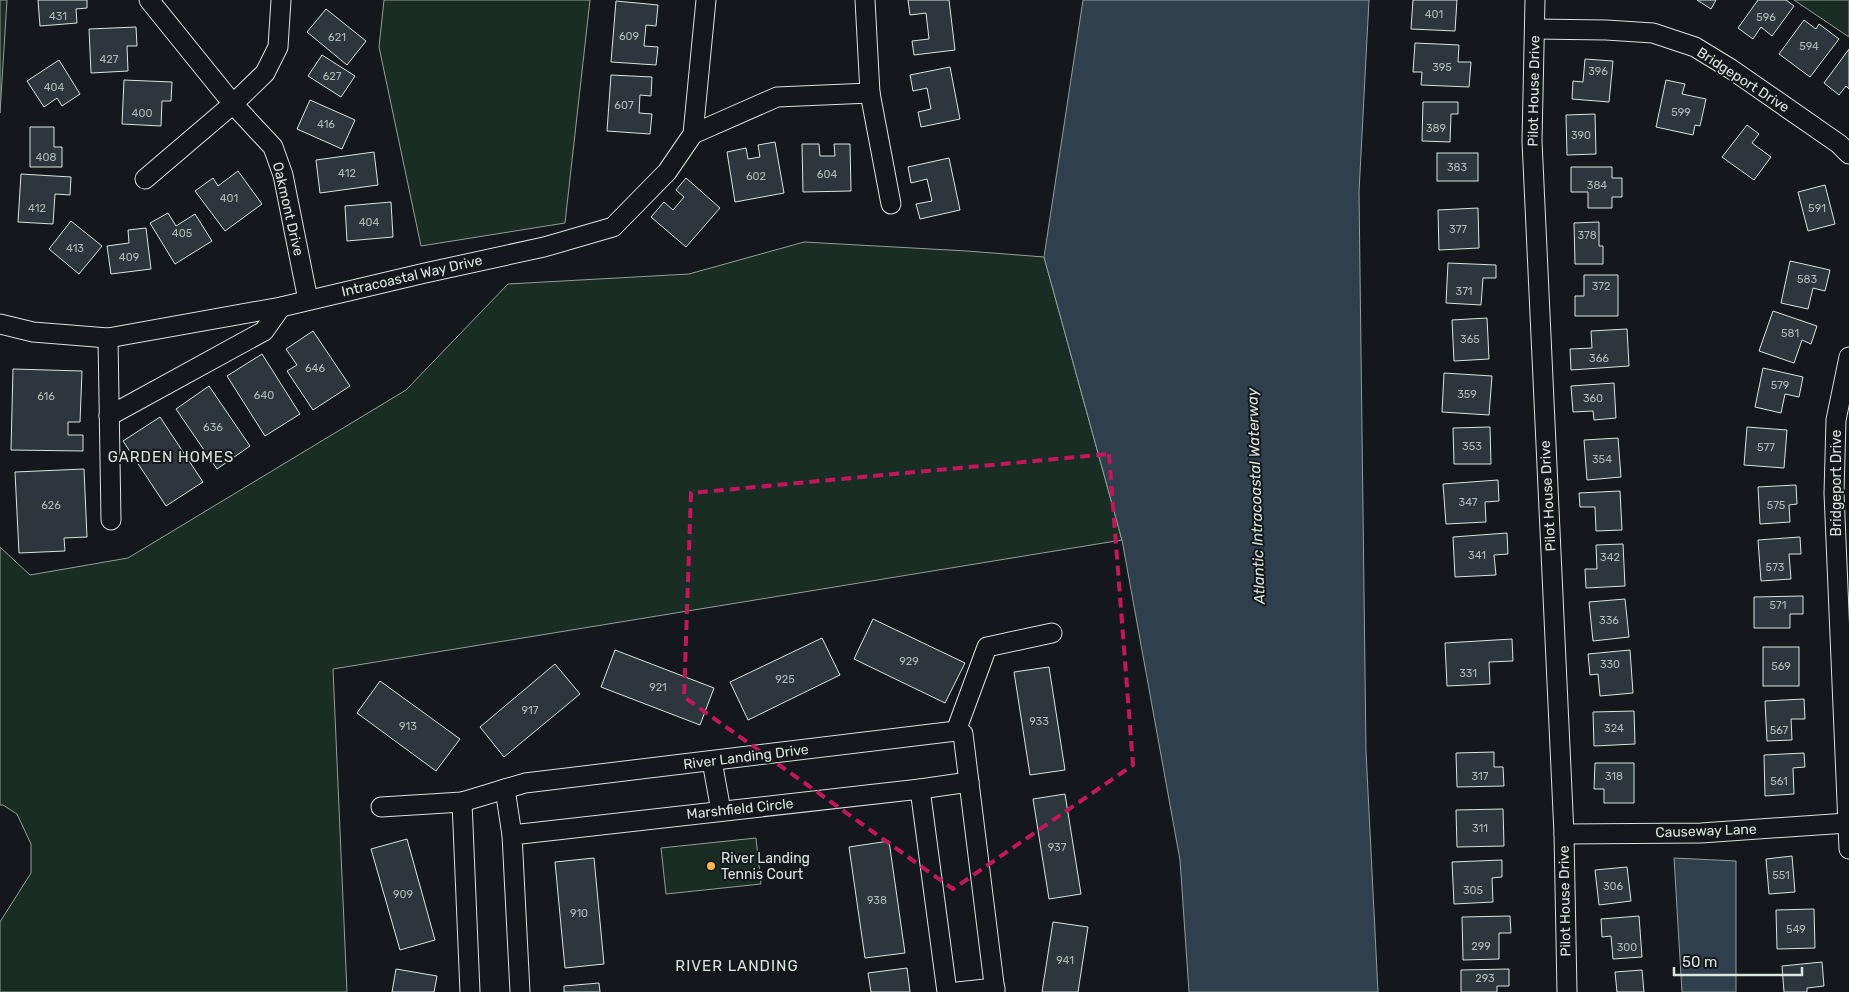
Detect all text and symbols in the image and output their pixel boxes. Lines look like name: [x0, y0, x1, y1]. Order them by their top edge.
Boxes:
house number: 401: [1425, 8, 1443, 21]
house number: 431: [49, 10, 67, 23]
house number: 596: [1756, 11, 1776, 24]
house number: 609: [619, 30, 639, 43]
house number: 621: [328, 31, 346, 44]
street label: Pilot House Drive: [1525, 35, 1543, 147]
house number: 594: [1799, 40, 1819, 53]
street label: Bridgeport Drive: [1694, 44, 1793, 116]
house number: 427: [100, 53, 119, 66]
house number: 395: [1432, 61, 1452, 74]
house number: 396: [1588, 65, 1608, 78]
house number: 627: [323, 70, 342, 83]
house number: 404: [44, 81, 64, 94]
house number: 607: [614, 99, 634, 112]
house number: 599: [1671, 106, 1691, 119]
house number: 400: [132, 107, 152, 120]
house number: 416: [317, 118, 335, 131]
house number: 389: [1426, 122, 1446, 135]
house number: 390: [1571, 129, 1591, 142]
house number: 408: [36, 151, 56, 164]
street label: Oakmont Drive: [269, 160, 307, 258]
house number: 383: [1447, 161, 1467, 174]
house number: 412: [338, 167, 356, 180]
house number: 604: [817, 168, 837, 181]
house number: 602: [746, 170, 766, 183]
house number: 384: [1587, 179, 1607, 192]
house number: 401: [220, 192, 238, 205]
house number: 412: [28, 202, 46, 215]
house number: 591: [1808, 202, 1826, 215]
house number: 404: [359, 216, 379, 229]
house number: 377: [1449, 223, 1467, 236]
house number: 405: [172, 227, 193, 240]
house number: 378: [1577, 229, 1597, 242]
house number: 413: [66, 242, 84, 255]
house number: 409: [119, 251, 139, 264]
street label: Intracoastal Way Drive: [340, 251, 484, 300]
house number: 583: [1797, 273, 1817, 286]
house number: 372: [1592, 280, 1610, 293]
house number: 371: [1456, 285, 1472, 298]
house number: 581: [1781, 327, 1799, 340]
house number: 365: [1460, 333, 1480, 346]
house number: 366: [1589, 352, 1609, 365]
house number: 646: [305, 362, 325, 375]
house number: 579: [1771, 379, 1789, 392]
water label: Atlantic Intracoastal Waterway: [1243, 387, 1269, 606]
house number: 359: [1457, 388, 1477, 401]
house number: 640: [254, 389, 274, 402]
house number: 616: [37, 390, 55, 403]
house number: 360: [1583, 392, 1603, 405]
house number: 636: [203, 421, 223, 434]
street label: Bridgeport Drive: [1828, 429, 1845, 536]
house number: 353: [1462, 440, 1482, 453]
street label: Pilot House Drive: [1537, 440, 1559, 552]
house number: 577: [1757, 441, 1775, 454]
district label: GARDEN HOMES: [108, 448, 234, 466]
house number: 354: [1592, 453, 1612, 466]
house number: 347: [1459, 496, 1478, 509]
house number: 626: [41, 499, 61, 512]
house number: 575: [1767, 499, 1786, 512]
house number: 341: [1468, 549, 1486, 562]
house number: 342: [1600, 551, 1620, 564]
house number: 573: [1766, 561, 1785, 574]
house number: 571: [1770, 599, 1786, 612]
house number: 336: [1599, 614, 1619, 627]
house number: 929: [899, 655, 919, 668]
house number: 330: [1600, 658, 1620, 671]
house number: 569: [1771, 660, 1791, 673]
house number: 331: [1459, 667, 1477, 680]
house number: 925: [775, 673, 795, 686]
house number: 921: [649, 681, 667, 694]
house number: 917: [522, 704, 539, 717]
house number: 933: [1029, 715, 1049, 728]
house number: 913: [399, 720, 417, 733]
house number: 324: [1604, 722, 1624, 735]
house number: 567: [1770, 724, 1789, 737]
street label: River Landing Drive: [682, 741, 810, 773]
house number: 317: [1472, 770, 1489, 783]
house number: 318: [1605, 770, 1623, 783]
house number: 561: [1770, 775, 1788, 788]
street label: Marshfield Circle: [686, 795, 794, 823]
street label: Causeway Lane: [1655, 821, 1757, 841]
house number: 311: [1472, 822, 1488, 835]
house number: 937: [1048, 841, 1067, 854]
street label: Pilot House Drive: [1556, 845, 1574, 957]
place label: River Landing Tennis Court: [721, 850, 810, 883]
marker: River Landing Tennis Court: [705, 860, 717, 872]
house number: 551: [1772, 869, 1790, 882]
house number: 306: [1603, 880, 1623, 893]
house number: 305: [1463, 884, 1484, 897]
house number: 909: [393, 888, 413, 901]
house number: 938: [867, 894, 887, 907]
house number: 910: [570, 907, 588, 920]
house number: 549: [1786, 923, 1806, 936]
house number: 299: [1471, 940, 1491, 953]
house number: 300: [1617, 941, 1637, 954]
scale bar: [1674, 944, 1802, 976]
text: 50 m: [1682, 953, 1717, 971]
house number: 941: [1056, 954, 1074, 967]
district label: RIVER LANDING: [675, 957, 799, 975]
house number: 293: [1475, 972, 1495, 985]

